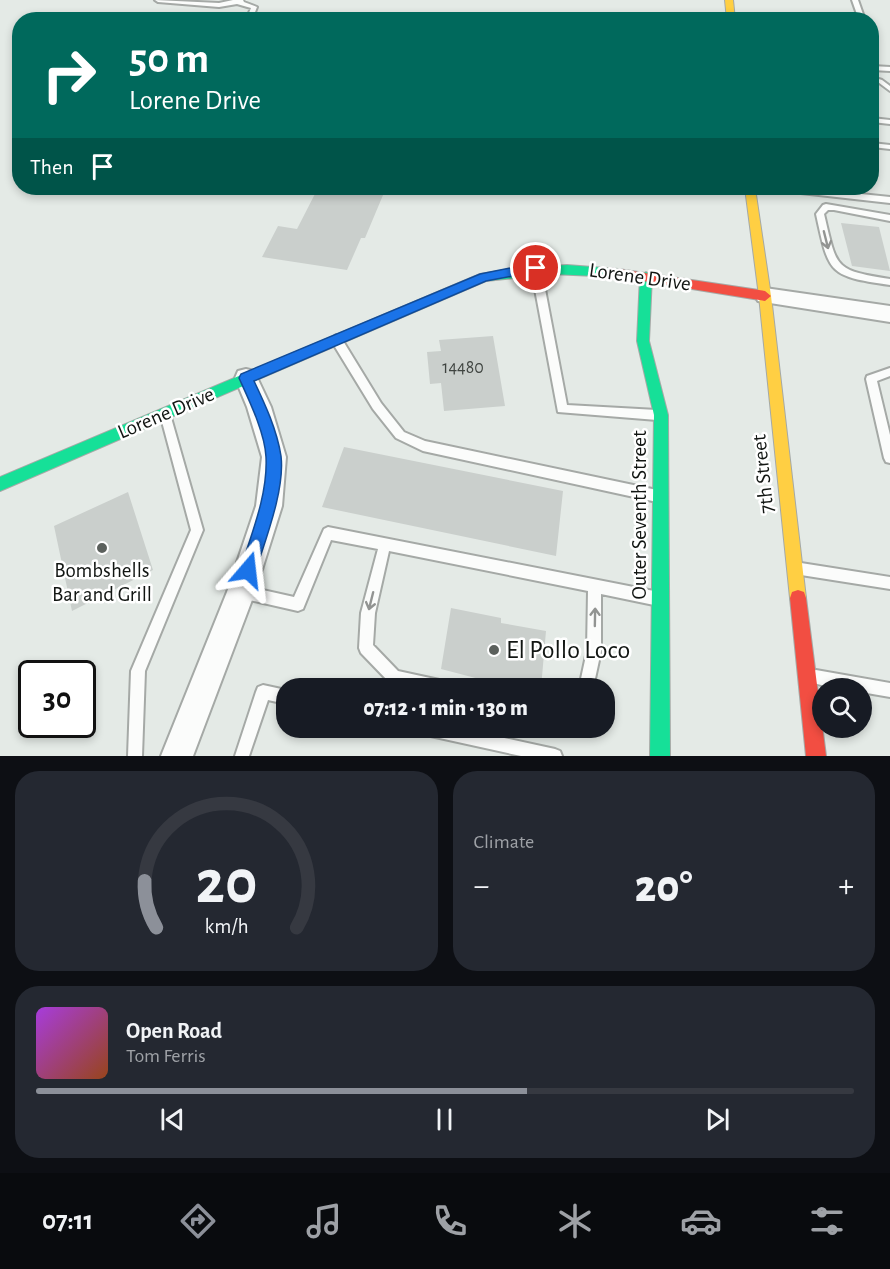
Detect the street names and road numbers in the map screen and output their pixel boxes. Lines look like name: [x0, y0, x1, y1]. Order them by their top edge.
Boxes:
street label: Lorene Drive: [588, 259, 692, 295]
street label: Lorene Drive: [115, 383, 217, 443]
street label: Outer Seventh Street: [629, 430, 650, 600]
street label: 7th Street: [748, 433, 778, 515]

